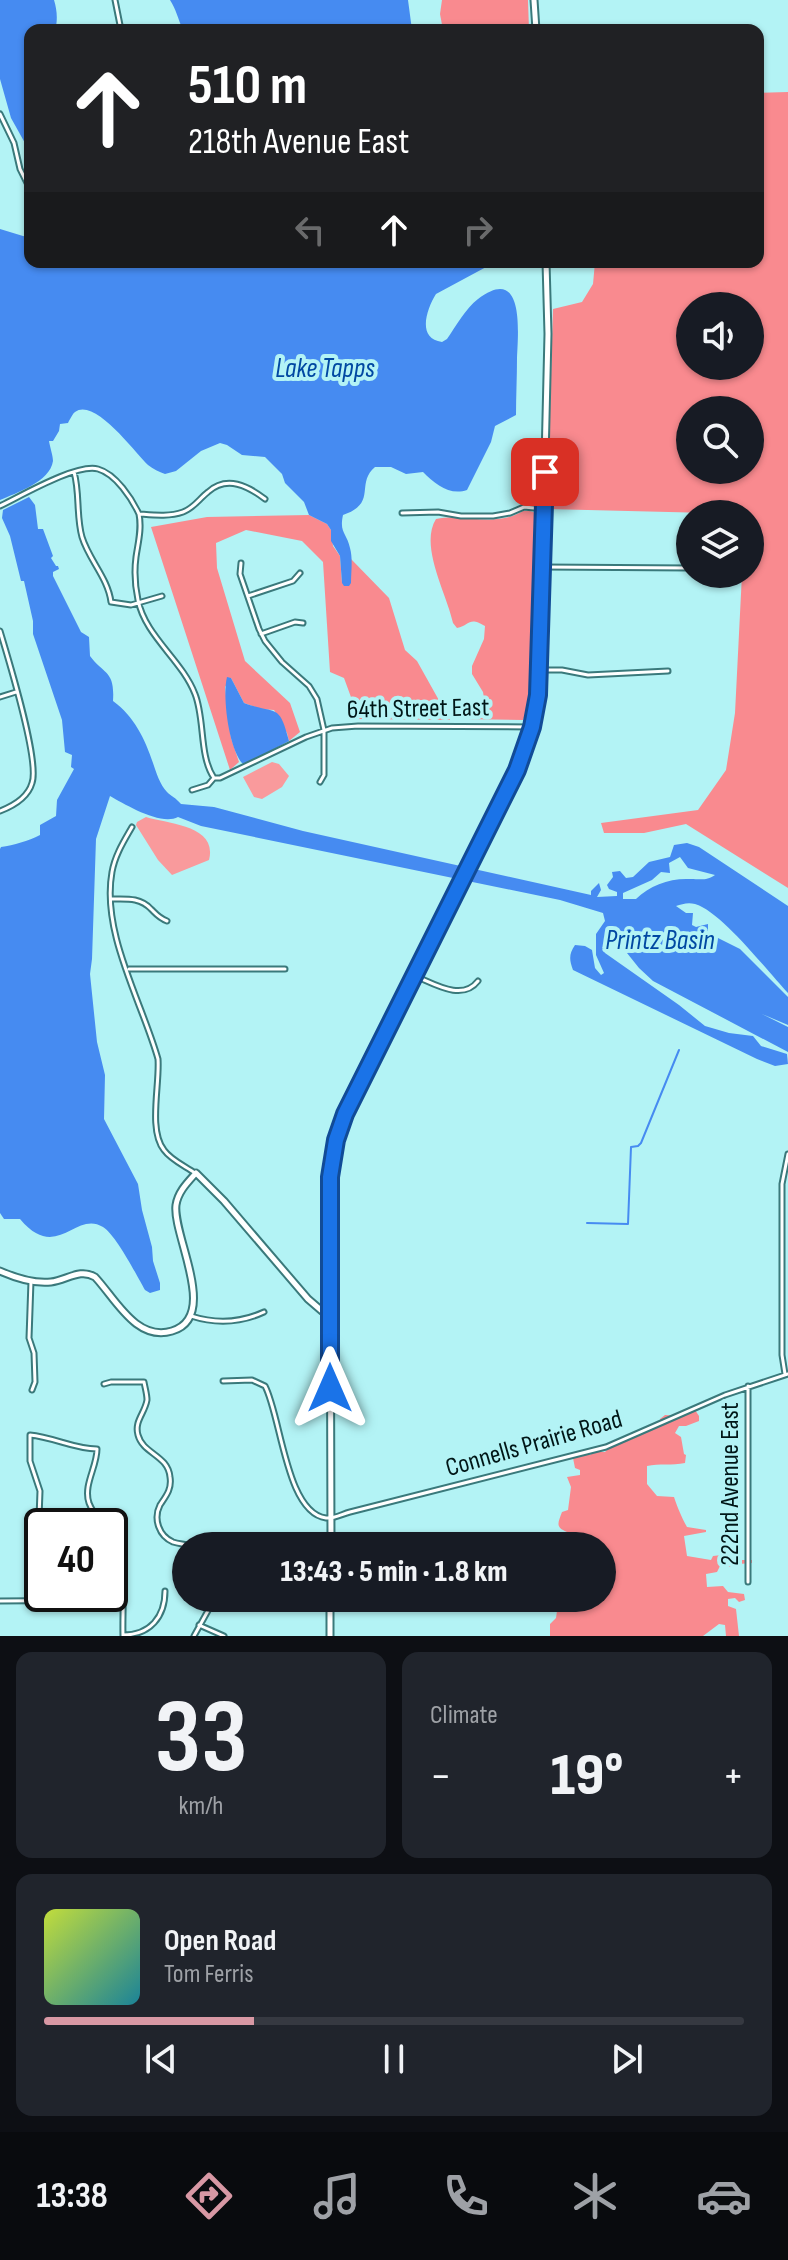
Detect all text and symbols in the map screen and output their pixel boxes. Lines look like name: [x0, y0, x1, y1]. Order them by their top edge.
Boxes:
text: 510 m: [188, 53, 307, 120]
icon: ahead: [56, 56, 160, 160]
text: 218th Avenue East: [188, 121, 409, 164]
icon: left: [288, 208, 332, 252]
icon: ahead: [372, 208, 416, 252]
icon: right: [456, 208, 500, 252]
map controls: [676, 292, 764, 588]
button: sound: [676, 292, 764, 380]
water label: Lake Tapps: [275, 352, 375, 385]
button: search: [676, 396, 764, 484]
pin: [511, 438, 579, 506]
icon: arrive: [523, 450, 567, 494]
button: layers: [676, 500, 764, 588]
street label: 64th Street East: [346, 692, 490, 726]
water label: Printz Basin: [605, 924, 715, 957]
position arrow: [288, 1346, 372, 1430]
street label: 222nd Avenue East: [715, 1402, 746, 1566]
street label: Connells Prairie Road: [442, 1404, 626, 1484]
speed limit sign: 40: [24, 1508, 128, 1612]
text: 13:43 · 5 min · 1.8 km: [281, 1554, 507, 1590]
text: 33: [154, 1676, 248, 1801]
text: Climate: [430, 1700, 498, 1731]
text: 19°: [550, 1740, 624, 1812]
text: −: [430, 1750, 452, 1803]
text: +: [722, 1750, 744, 1803]
text: km/h: [179, 1791, 223, 1822]
text: Open Road: [164, 1923, 276, 1959]
text: Tom Ferris: [164, 1959, 254, 1990]
icon: previous: [139, 2037, 183, 2081]
icon: pause: [372, 2037, 416, 2081]
icon: next: [605, 2037, 649, 2081]
icon: directions: [181, 2168, 237, 2224]
icon: music: [309, 2168, 365, 2224]
icon: phone: [438, 2168, 494, 2224]
icon: climate: [567, 2168, 623, 2224]
icon: car: [696, 2168, 752, 2224]
text: 13:38: [36, 2175, 108, 2218]

